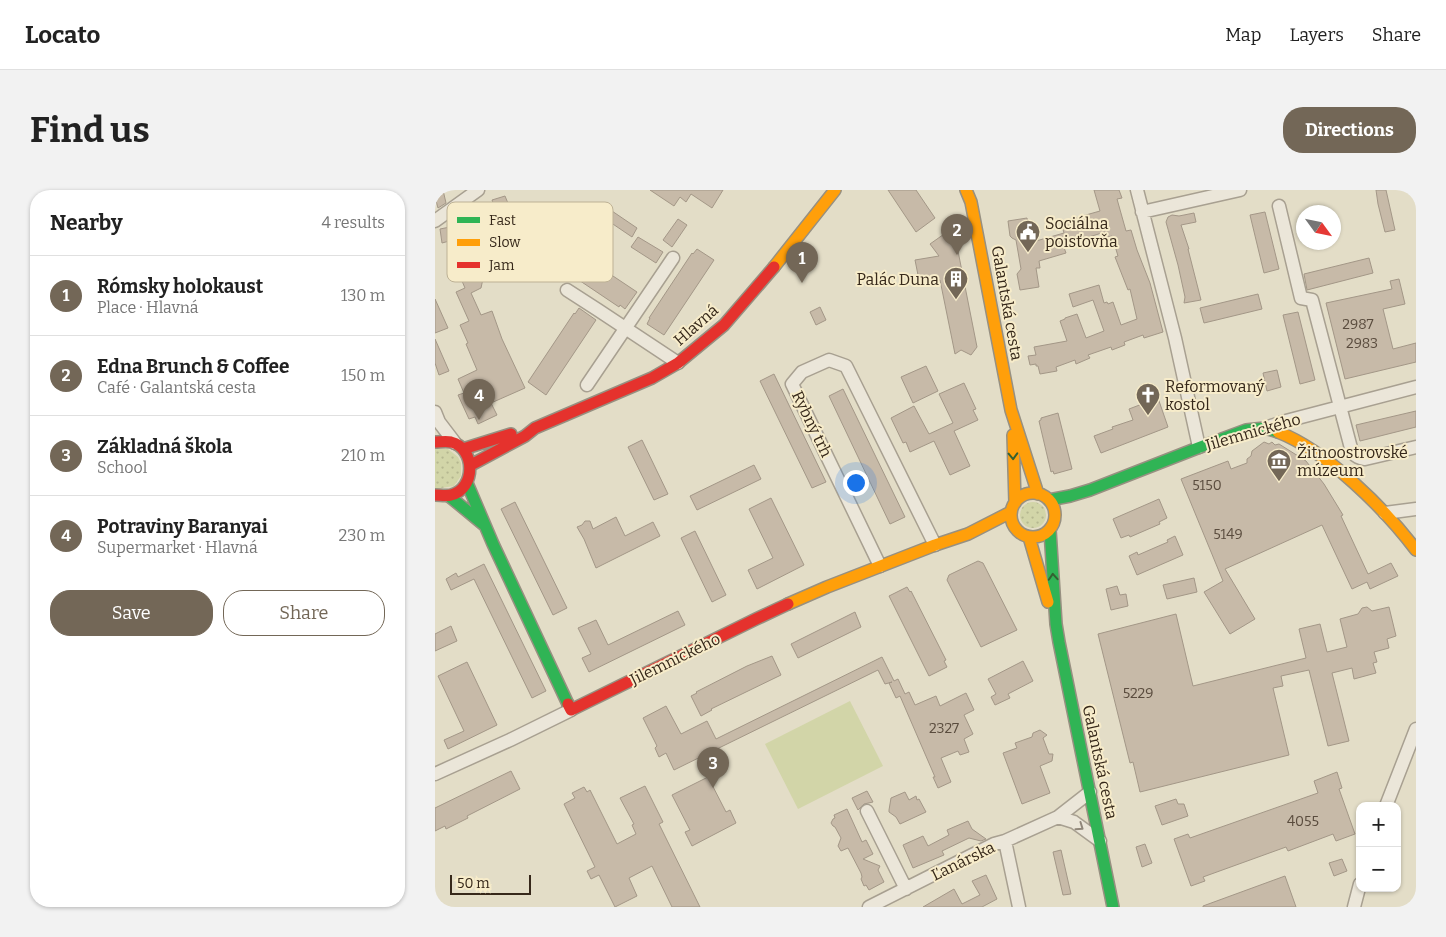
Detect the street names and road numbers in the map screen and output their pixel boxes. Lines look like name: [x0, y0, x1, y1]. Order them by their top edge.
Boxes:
street label: Galantská cesta: [988, 244, 1026, 362]
street label: Hlavná: [670, 300, 722, 349]
street label: Rybný trh: [788, 388, 836, 460]
street label: Jilemnického: [1202, 409, 1303, 455]
street label: Jilemnického: [626, 629, 723, 689]
street label: Galantská cesta: [1079, 703, 1121, 821]
street label: Ľanárska: [928, 837, 998, 885]

